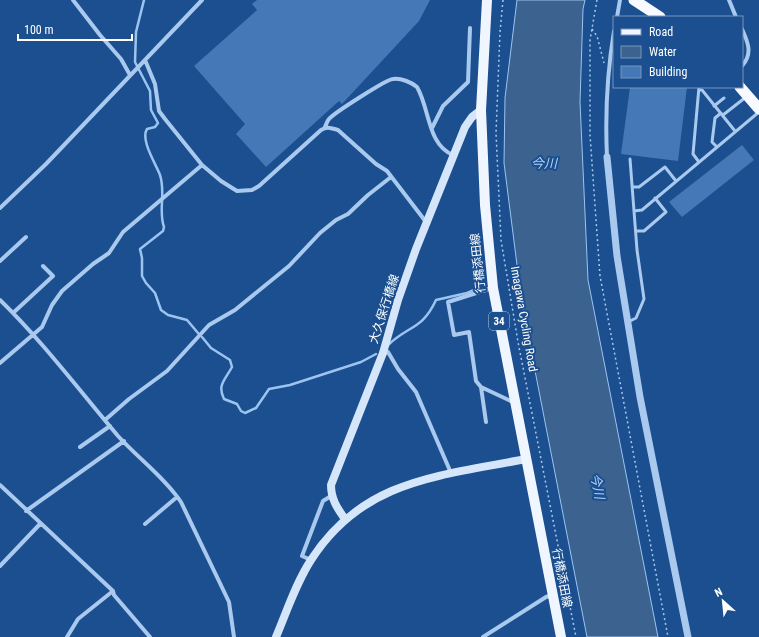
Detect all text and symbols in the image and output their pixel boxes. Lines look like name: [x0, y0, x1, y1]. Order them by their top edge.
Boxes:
scale bar: [18, 16, 132, 42]
legend: [613, 16, 743, 88]
text: 100 m: [24, 23, 54, 37]
text: Road: [649, 25, 673, 39]
text: Water: [649, 45, 677, 59]
text: Building: [649, 65, 687, 79]
water label: 今川: [531, 156, 559, 171]
street label: 行橋添田線: [468, 232, 488, 294]
street label: Imagawa Cycling Road: [508, 265, 540, 373]
street label: 大久保行橋線: [366, 273, 402, 345]
road number: 34: [489, 312, 509, 330]
water label: 今川: [588, 472, 608, 502]
street label: 行橋添田線: [549, 547, 575, 609]
north arrow: [703, 581, 743, 621]
text: N: [713, 585, 725, 600]

